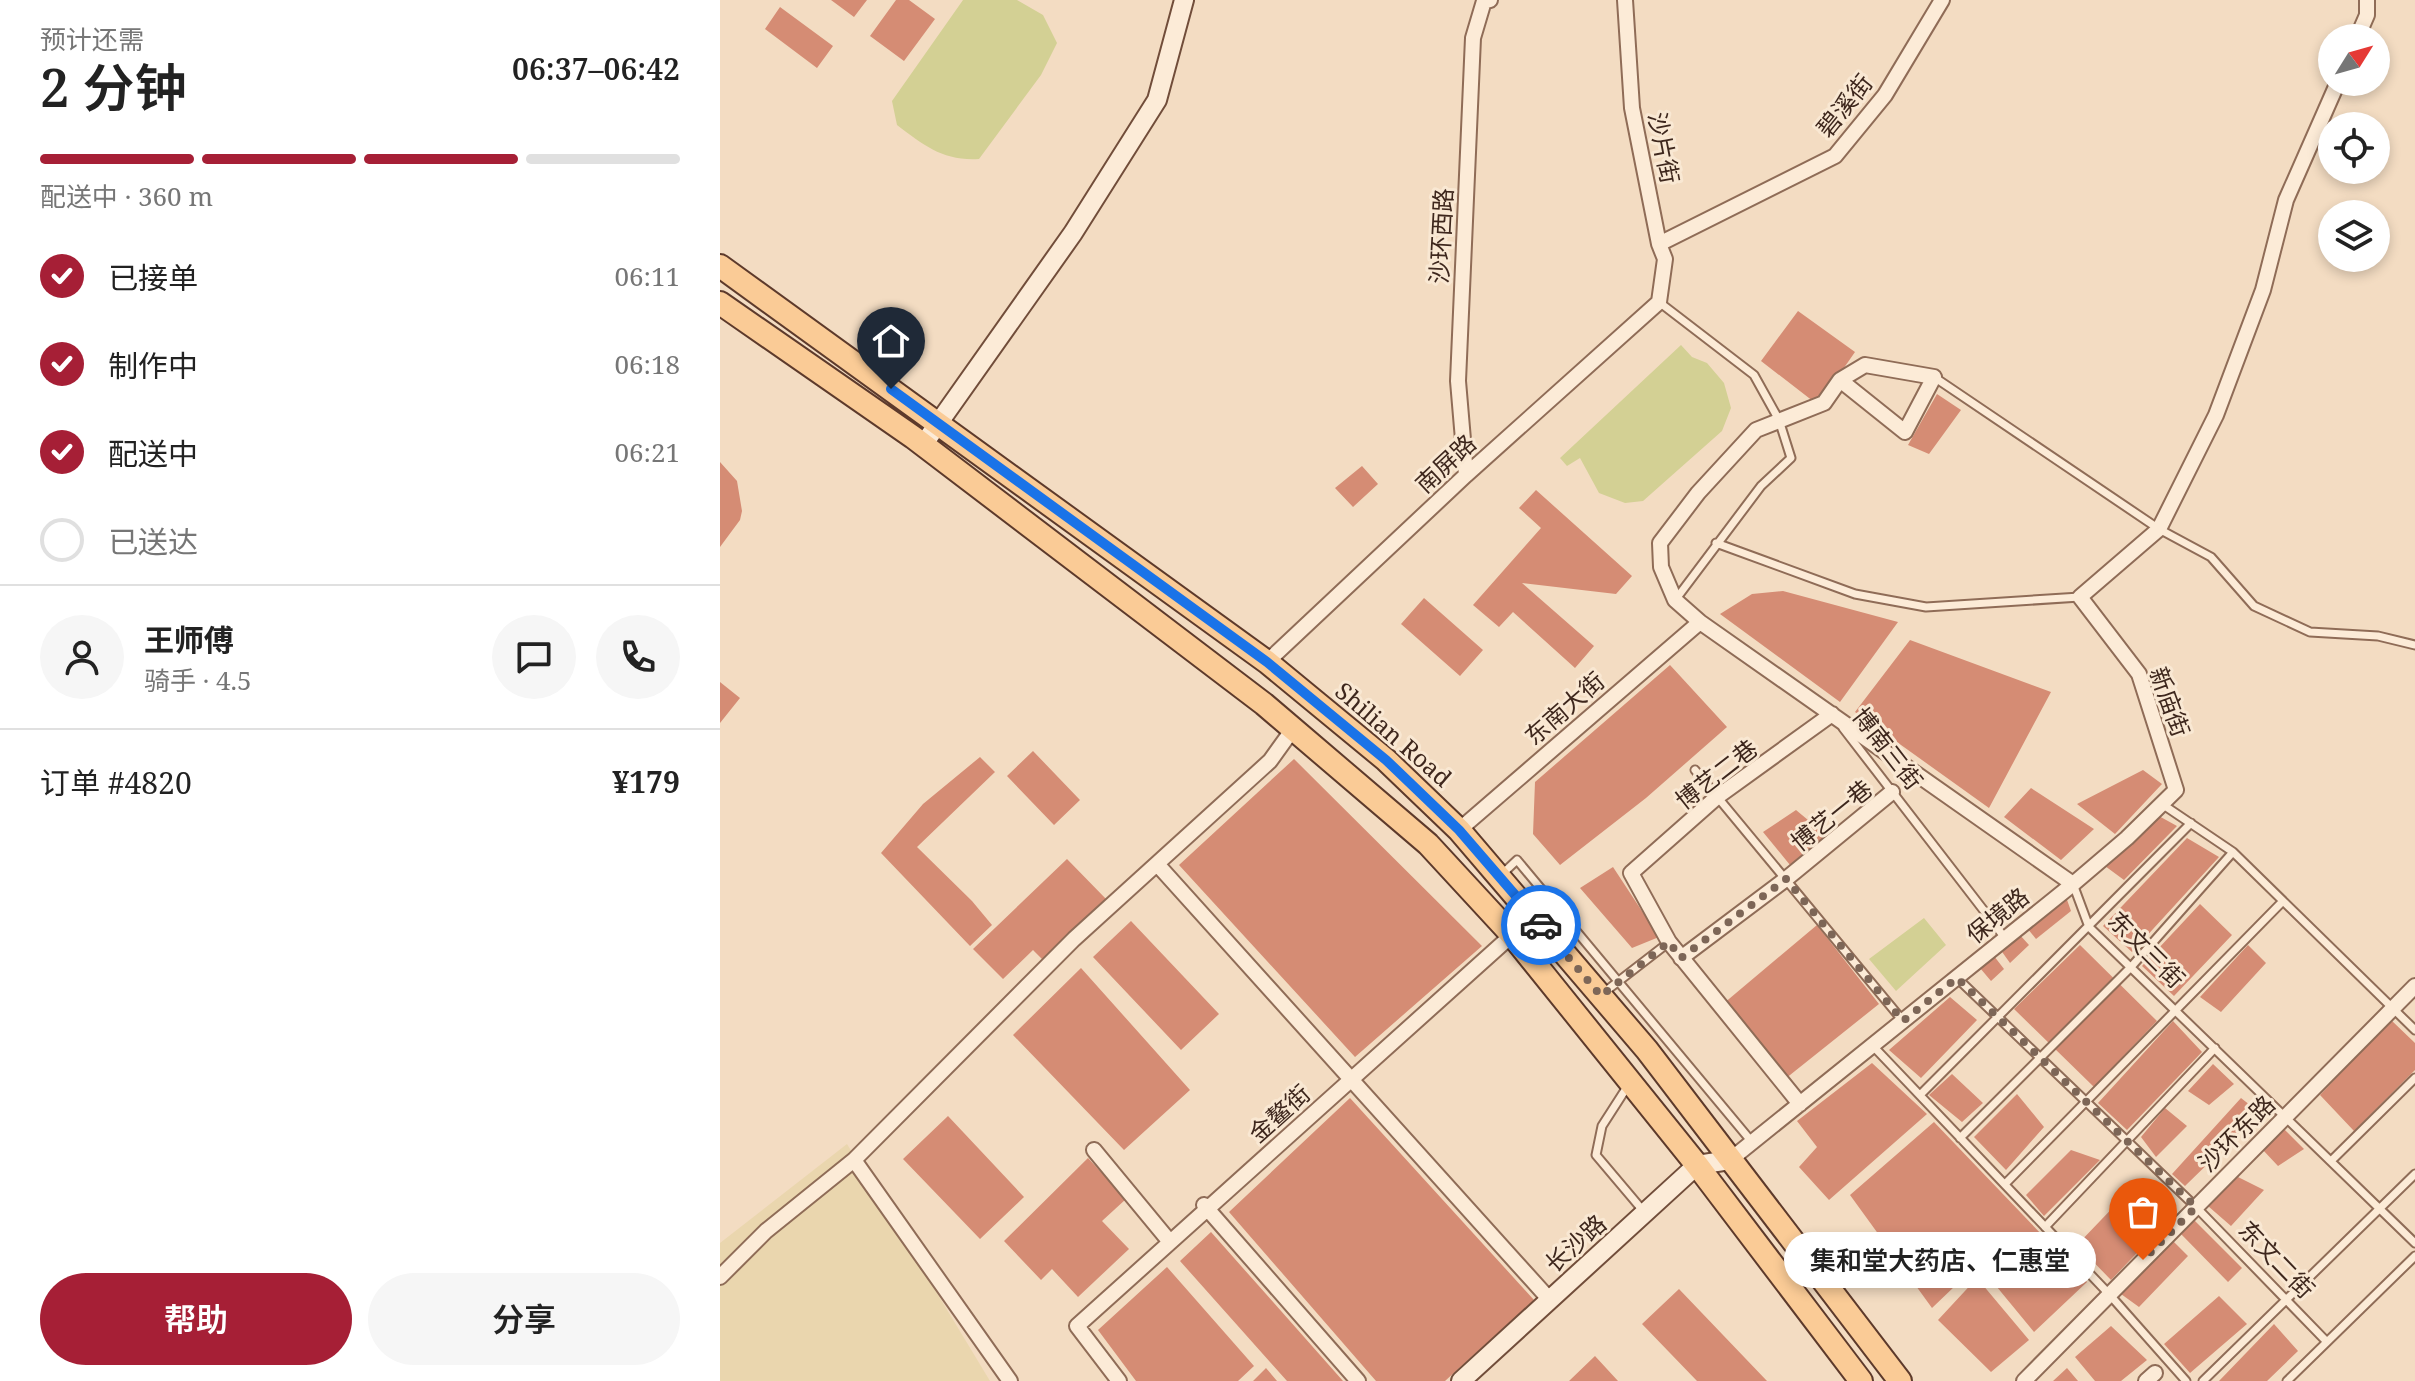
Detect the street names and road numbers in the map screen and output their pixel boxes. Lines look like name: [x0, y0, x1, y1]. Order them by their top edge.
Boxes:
street label: 碧溪街: [1808, 67, 1879, 143]
street label: 沙片街: [1641, 109, 1688, 186]
street label: 沙环西路: [1422, 187, 1459, 285]
street label: 南屏路: [1407, 426, 1483, 500]
street label: 新庙街: [2143, 662, 2198, 741]
street label: 东南大街: [1517, 664, 1611, 752]
street label: Shilian Road: [1329, 674, 1459, 794]
street label: 博南三街: [1846, 700, 1931, 796]
street label: 博艺二巷: [1668, 731, 1764, 816]
street label: 博艺一巷: [1783, 772, 1879, 858]
street label: 保境路: [1959, 879, 2035, 950]
street label: 东文三街: [2101, 903, 2193, 995]
street label: 金鳌街: [1241, 1077, 1317, 1149]
street label: 沙环东路: [2190, 1087, 2282, 1179]
street label: 长沙路: [1537, 1207, 1613, 1279]
street label: 东文二街: [2232, 1213, 2322, 1305]

